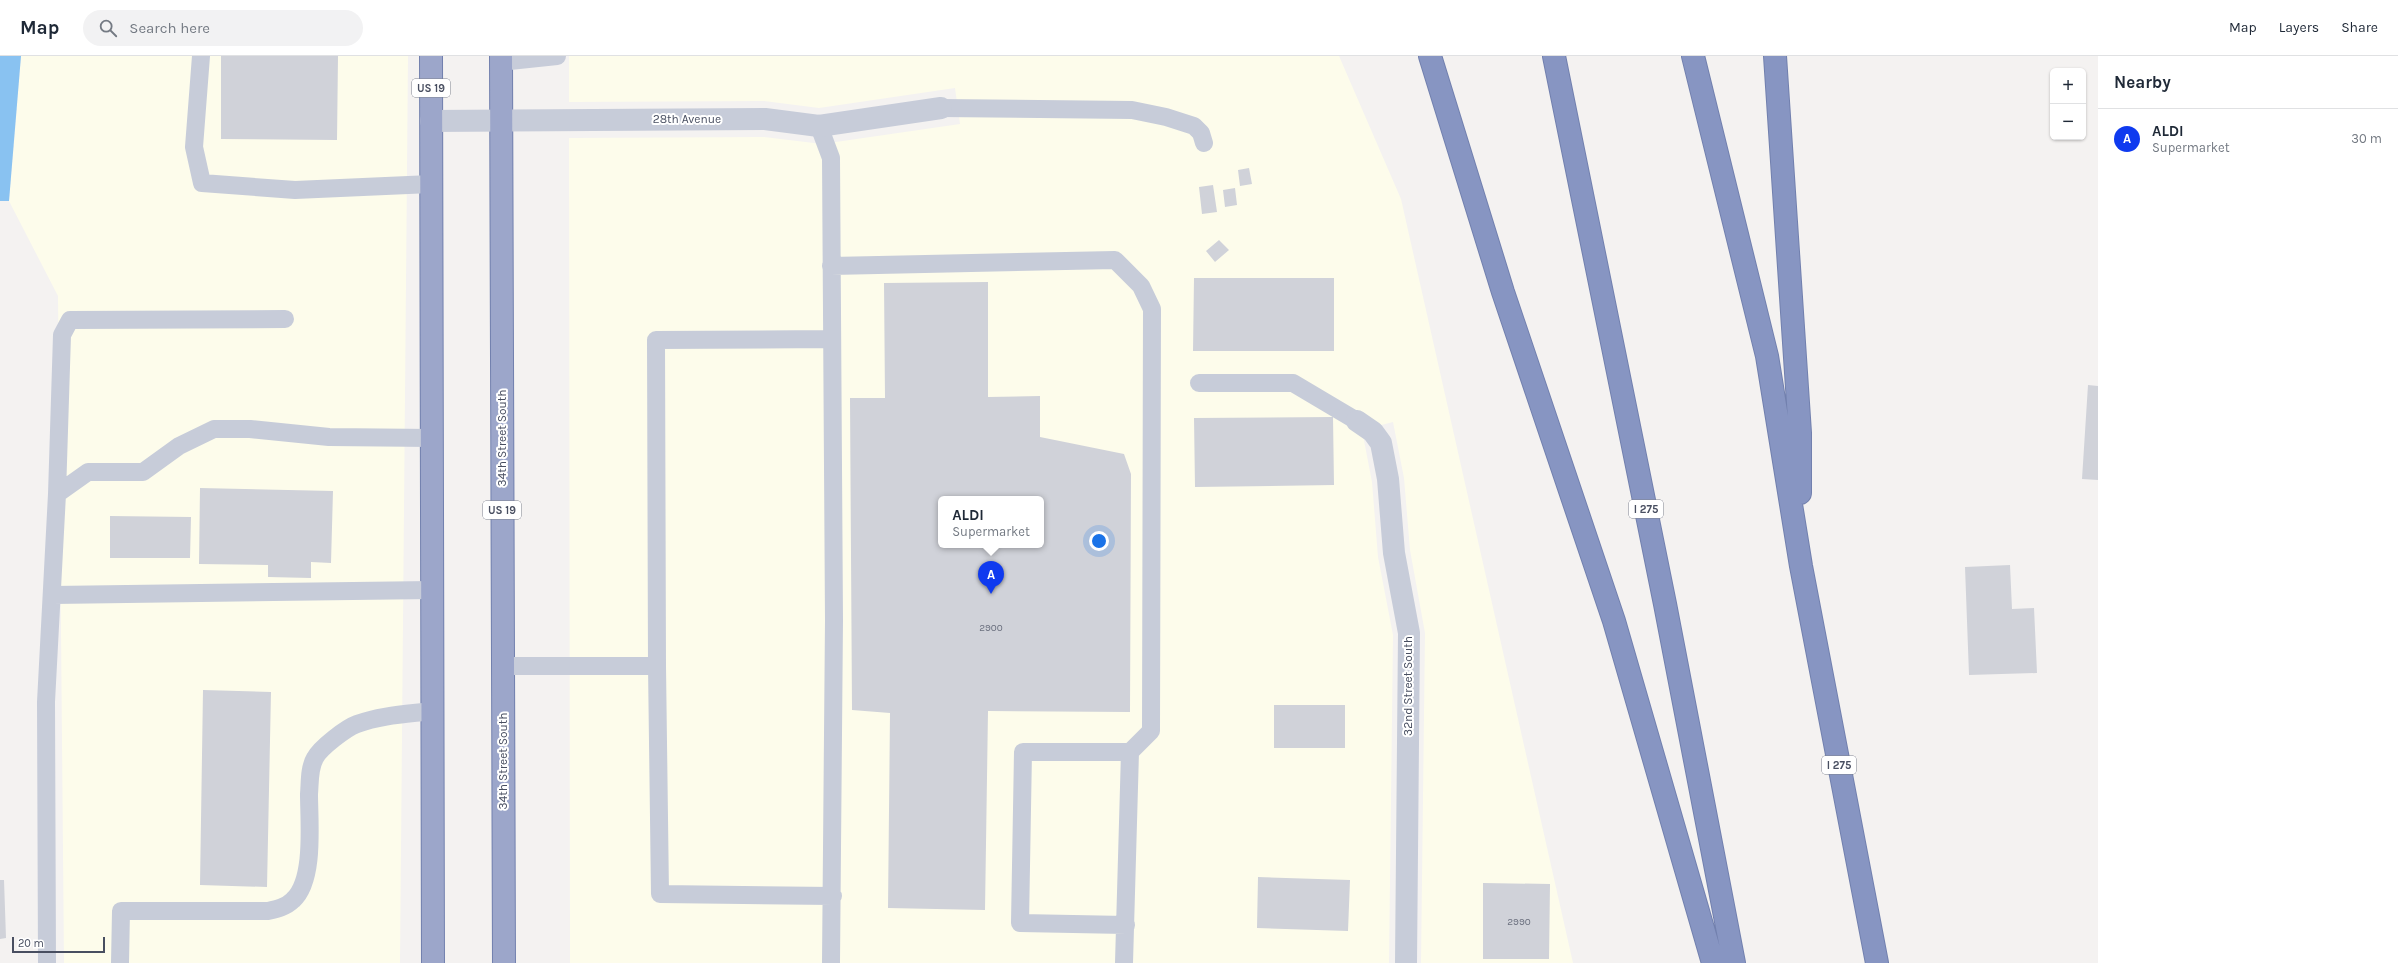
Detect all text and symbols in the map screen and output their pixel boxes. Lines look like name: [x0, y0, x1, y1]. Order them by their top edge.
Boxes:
search box: [83, 10, 363, 46]
text: Map: [20, 17, 59, 39]
icon: search: [97, 17, 119, 39]
text: Search here: [129, 19, 210, 37]
text: Map: [2229, 19, 2257, 36]
text: Layers: [2279, 19, 2319, 36]
text: Share: [2341, 19, 2378, 36]
map controls: [2050, 68, 2086, 140]
button: +: [2050, 68, 2086, 104]
text: Nearby: [2114, 72, 2171, 92]
road number: US 19: [412, 79, 450, 97]
button: −: [2050, 104, 2086, 140]
street label: 28th Avenue: [653, 112, 721, 126]
text: ALDI: [2152, 122, 2184, 140]
text: A: [2123, 131, 2131, 146]
text: 30 m: [2351, 131, 2382, 146]
text: Supermarket: [2152, 140, 2230, 155]
street label: 34th Street South: [495, 389, 509, 487]
popup: [938, 496, 1044, 548]
road number: I 275: [1629, 500, 1663, 518]
road number: US 19: [483, 501, 521, 519]
text: ALDI: [952, 506, 984, 524]
text: Supermarket: [952, 524, 1030, 539]
your location: [1089, 531, 1109, 551]
pin: A: [978, 561, 1004, 594]
house number: 2900: [979, 622, 1003, 634]
street label: 32nd Street South: [1401, 636, 1415, 736]
street label: 34th Street South: [496, 712, 510, 810]
road number: I 275: [1822, 756, 1856, 774]
house number: 2990: [1507, 916, 1531, 928]
scale bar: [12, 935, 105, 954]
text: 20 m: [18, 937, 44, 950]

